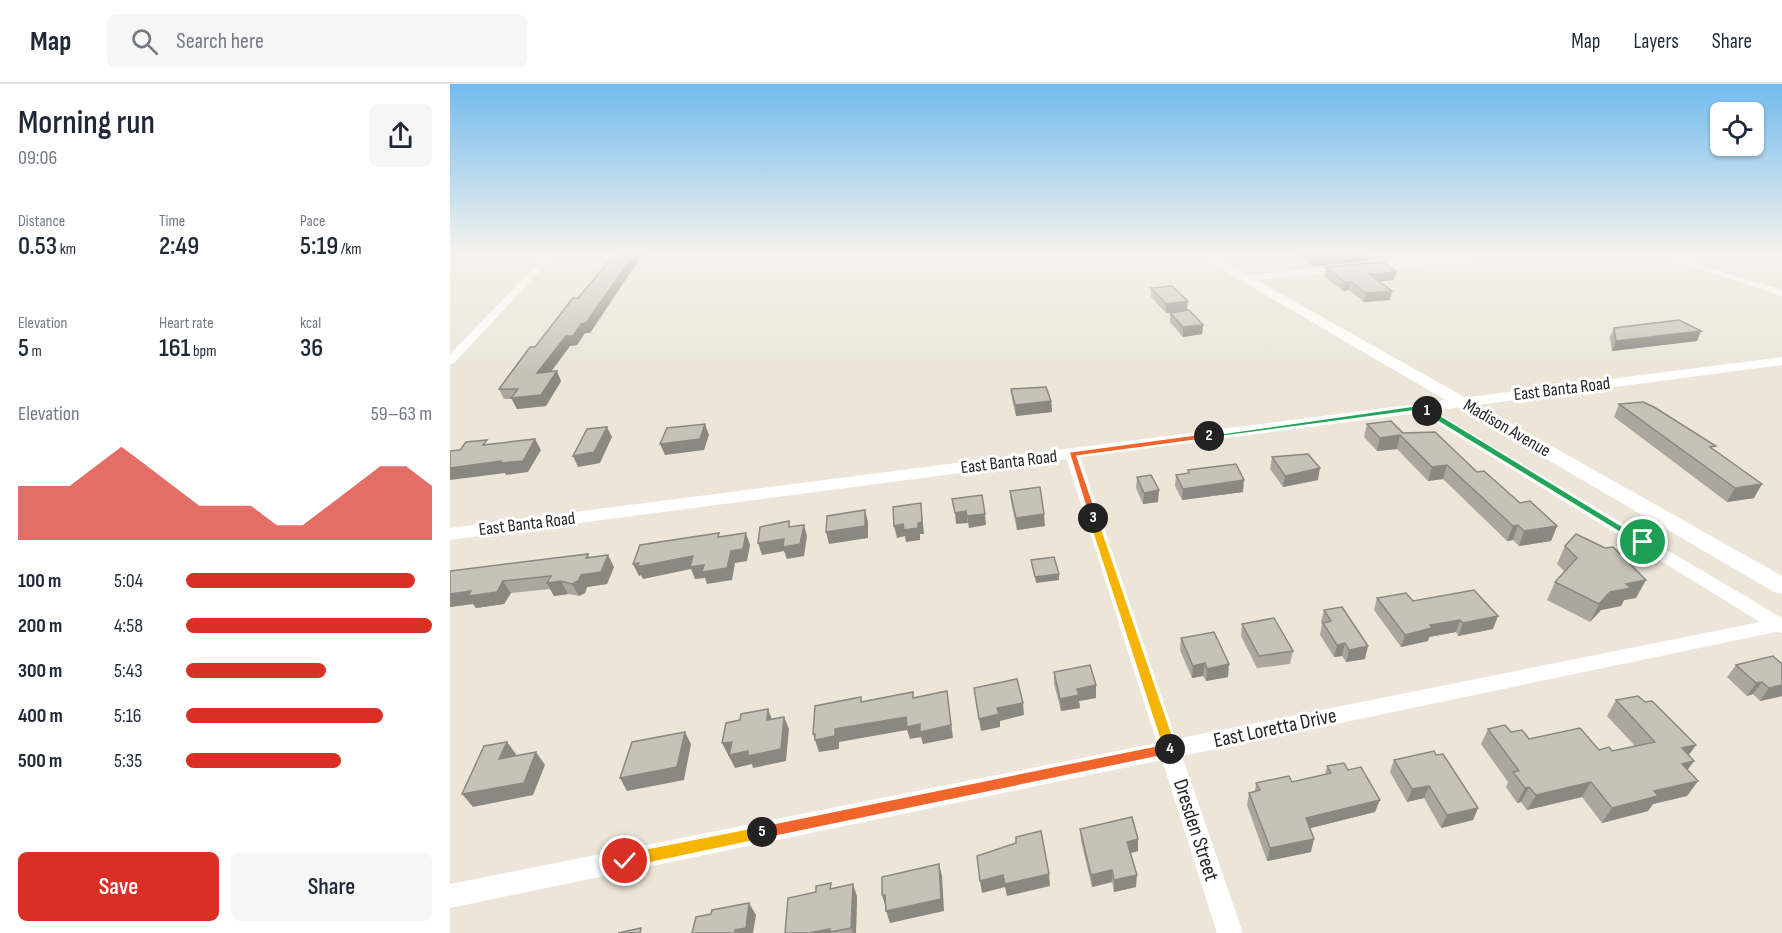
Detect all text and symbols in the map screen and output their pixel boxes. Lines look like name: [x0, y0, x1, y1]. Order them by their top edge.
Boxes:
search box: [107, 14, 527, 68]
text: Map: [30, 25, 71, 58]
icon: search: [128, 25, 161, 58]
text: Search here: [176, 28, 264, 55]
text: Map: [1571, 29, 1600, 54]
text: Layers: [1633, 29, 1679, 54]
text: Share: [1712, 29, 1752, 54]
map controls: [1710, 102, 1764, 156]
button: locate: [1710, 102, 1764, 156]
text: Morning run: [18, 103, 155, 143]
button: share: [369, 104, 432, 167]
text: 09:06: [18, 146, 57, 170]
text: Distance: [18, 212, 65, 231]
text: Time: [159, 212, 185, 231]
text: Pace: [300, 212, 325, 231]
text: 0.53: [18, 231, 57, 262]
text: 2:49: [159, 231, 199, 262]
text: 5:19: [300, 231, 338, 262]
text: km: [57, 240, 76, 259]
text: /km: [338, 240, 362, 259]
text: Elevation: [18, 314, 67, 333]
text: Heart rate: [159, 314, 214, 333]
text: kcal: [300, 314, 321, 333]
text: 5: [18, 333, 29, 364]
text: 161: [159, 333, 190, 364]
text: 36: [300, 333, 323, 364]
text: m: [29, 342, 42, 361]
text: bpm: [190, 342, 216, 361]
street label: East Banta Road: [1513, 373, 1611, 405]
street label: Madison Avenue: [1460, 395, 1554, 461]
pin: 1: [1412, 396, 1442, 426]
text: 1: [1424, 401, 1430, 420]
text: Elevation: [18, 402, 80, 426]
text: 59–63 m: [371, 402, 432, 426]
pin: 2: [1194, 421, 1224, 451]
text: 2: [1205, 426, 1213, 445]
street label: East Banta Road: [960, 446, 1058, 478]
pin: 3: [1078, 503, 1108, 533]
street label: East Banta Road: [478, 508, 576, 540]
text: 3: [1089, 508, 1097, 527]
pin: [1617, 516, 1668, 567]
icon: arrive: [1626, 525, 1659, 558]
text: 100 m: [18, 569, 61, 593]
text: 5:04: [114, 569, 143, 593]
text: 200 m: [18, 614, 62, 638]
text: 4:58: [114, 614, 143, 638]
text: 300 m: [18, 659, 62, 683]
text: 5:43: [114, 659, 143, 683]
street label: East Loretta Drive: [1211, 703, 1339, 753]
text: 400 m: [18, 704, 63, 728]
text: 5:16: [114, 704, 142, 728]
pin: 4: [1155, 734, 1185, 764]
text: 4: [1166, 739, 1174, 758]
text: 500 m: [18, 749, 62, 773]
text: 5:35: [114, 749, 142, 773]
street label: Dresden Street: [1168, 776, 1224, 884]
pin: 5: [747, 817, 777, 847]
text: 5: [758, 822, 766, 841]
pin: [599, 835, 650, 886]
icon: check: [608, 844, 641, 877]
button: Save: [18, 852, 219, 921]
button: Share: [231, 852, 432, 921]

